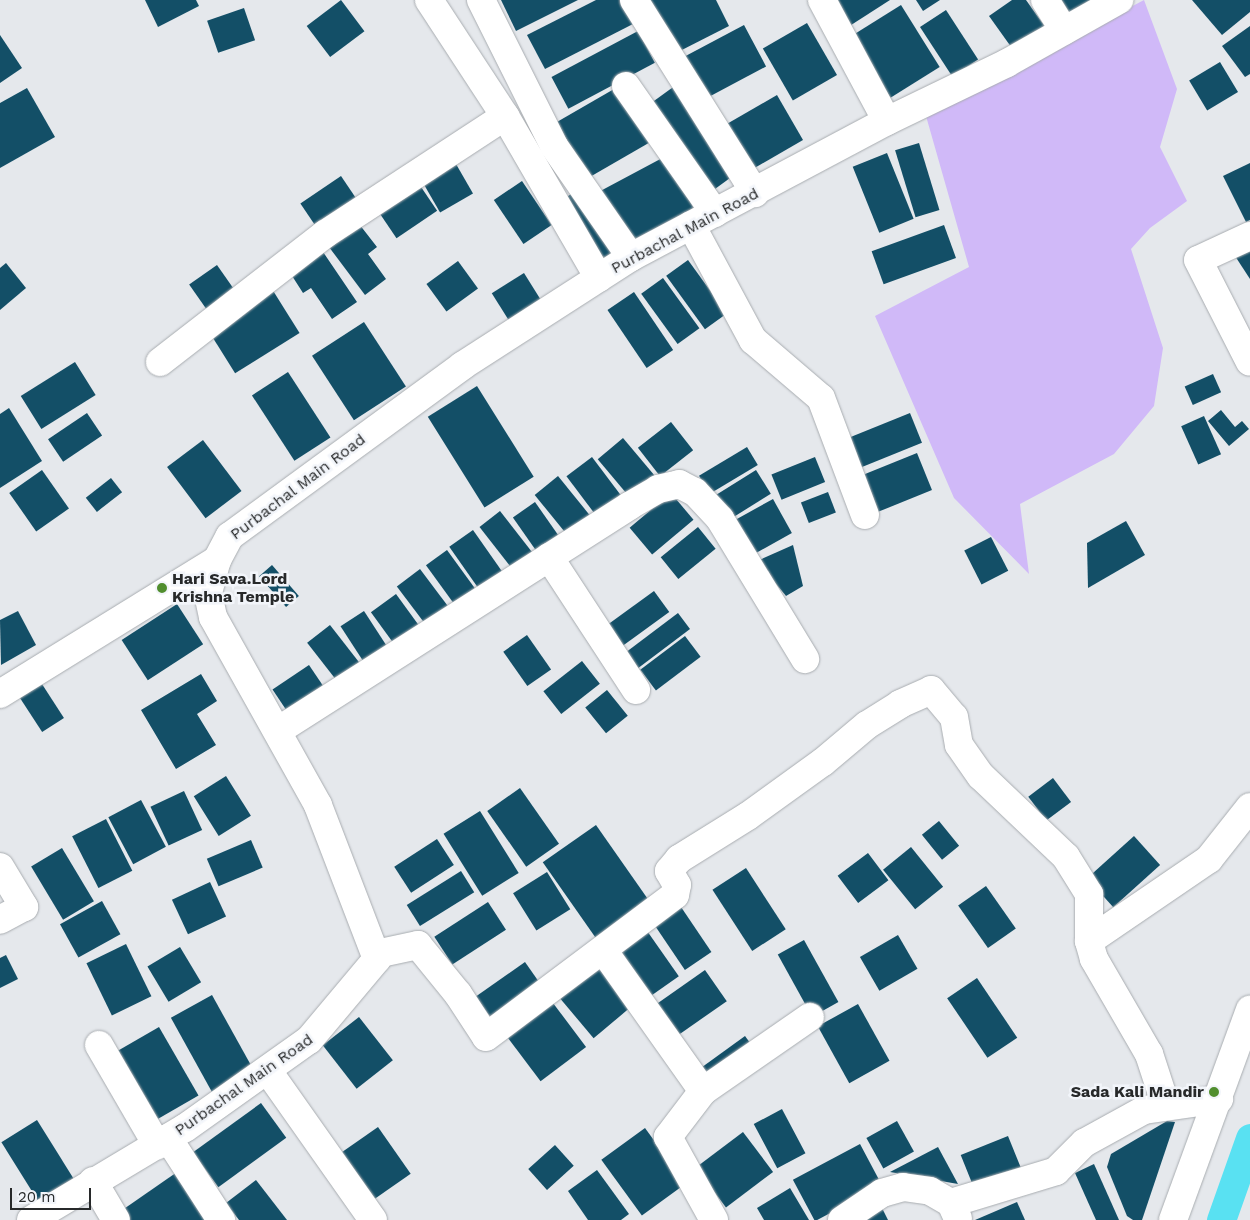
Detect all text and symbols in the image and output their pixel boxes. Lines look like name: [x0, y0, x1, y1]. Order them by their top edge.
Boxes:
street label: Purbachal Main Road: [608, 184, 762, 278]
street label: Purbachal Main Road: [226, 430, 370, 544]
place label: Hari Sava.Lord Krishna Temple: [172, 569, 295, 607]
marker: Hari Sava.Lord Krishna Temple: [156, 582, 168, 594]
street label: Purbachal Main Road: [171, 1030, 317, 1140]
place label: Sada Kali Mandir: [1071, 1082, 1204, 1102]
marker: Sada Kali Mandir: [1208, 1086, 1220, 1098]
scale bar: [12, 1178, 94, 1210]
text: 20 m: [18, 1188, 56, 1206]

